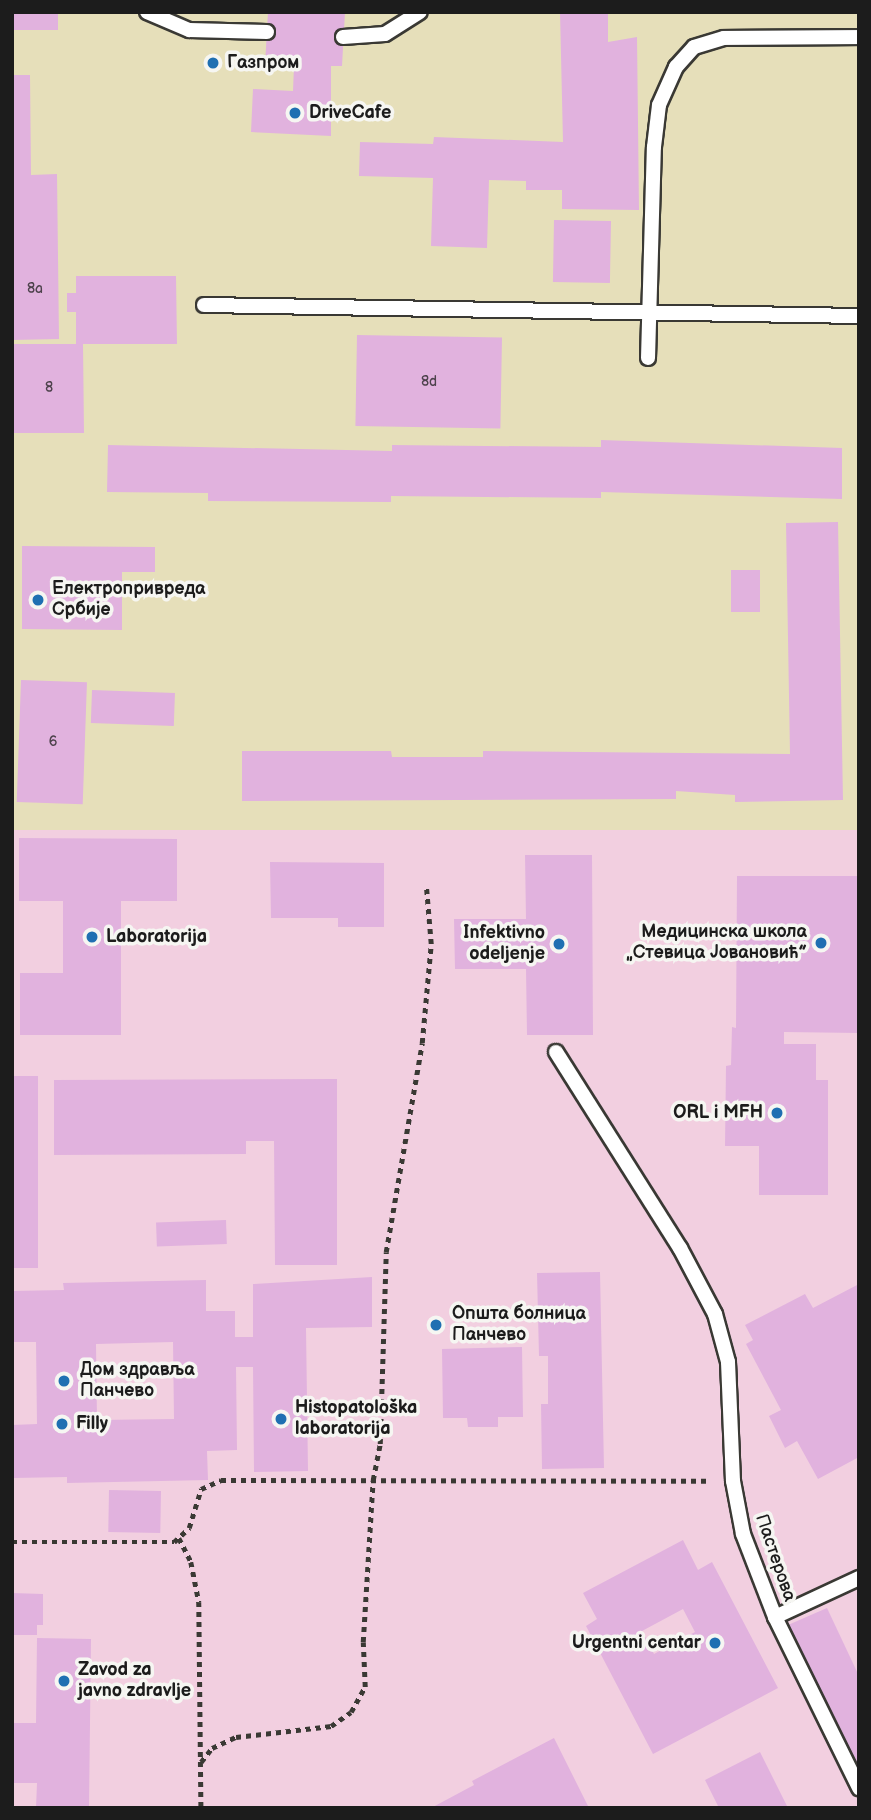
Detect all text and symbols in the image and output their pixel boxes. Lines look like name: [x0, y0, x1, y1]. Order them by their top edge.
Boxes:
place label: Газпром: [227, 52, 299, 74]
marker: Газпром: [205, 55, 221, 71]
place label: DriveCafe: [309, 102, 391, 124]
marker: DriveCafe: [287, 105, 303, 121]
house number: 8a: [27, 281, 43, 297]
house number: 8d: [421, 374, 437, 390]
house number: 8: [45, 380, 53, 396]
place label: Електропривреда Србије: [52, 579, 205, 622]
marker: Електропривреда Србије: [30, 592, 46, 608]
house number: 6: [49, 734, 57, 750]
place label: Медицинска школа „Стевица Јовановић”: [626, 922, 807, 964]
place label: Infektivno odeljenje: [463, 923, 545, 965]
place label: Laboratorija: [106, 926, 207, 948]
marker: Laboratorija: [84, 929, 100, 945]
marker: Медицинска школа „Стевица Јовановић”: [813, 935, 829, 951]
marker: Infektivno odeljenje: [551, 936, 567, 952]
place label: ORL i MFH: [673, 1102, 763, 1124]
marker: ORL i MFH: [769, 1105, 785, 1121]
place label: Општа болница Панчево: [452, 1304, 586, 1346]
marker: Општа болница Панчево: [426, 1315, 446, 1335]
place label: Дом здравља Панчево: [80, 1360, 195, 1402]
marker: Дом здравља Панчево: [54, 1371, 74, 1391]
place label: Histopatološka laboratorija: [295, 1398, 417, 1440]
marker: Histopatološka laboratorija: [273, 1411, 289, 1427]
place label: Filly: [76, 1413, 108, 1435]
marker: Filly: [54, 1416, 70, 1432]
street label: Пастерова: [750, 1511, 800, 1605]
place label: Urgentni centar: [572, 1632, 701, 1654]
marker: Urgentni centar: [707, 1635, 723, 1651]
place label: Zavod za javno zdravlje: [78, 1660, 191, 1702]
marker: Zavod za javno zdravlje: [56, 1673, 72, 1689]

